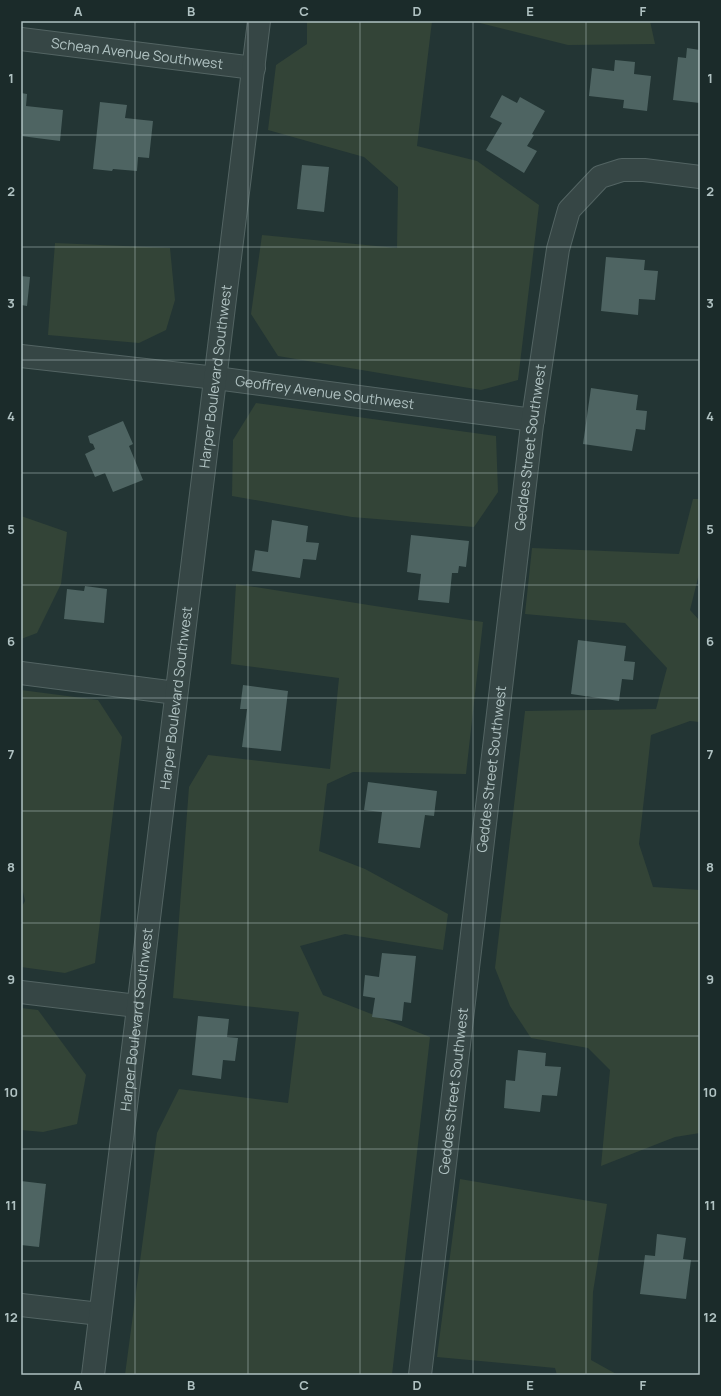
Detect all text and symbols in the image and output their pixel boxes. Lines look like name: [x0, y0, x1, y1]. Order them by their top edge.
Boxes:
text: A: [74, 2, 83, 20]
text: B: [187, 2, 195, 20]
text: C: [299, 2, 309, 20]
text: D: [412, 2, 422, 20]
text: E: [526, 2, 534, 20]
text: F: [640, 2, 647, 20]
street label: Schean Avenue Southwest: [50, 33, 225, 73]
text: 1: [8, 69, 14, 87]
text: 1: [707, 69, 713, 87]
text: 2: [7, 182, 15, 200]
text: 2: [706, 182, 714, 200]
street label: Harper Boulevard Southwest: [194, 283, 236, 469]
text: 3: [7, 294, 15, 312]
text: 3: [706, 294, 714, 312]
street label: Geddes Street Southwest: [510, 362, 550, 532]
street label: Geoffrey Avenue Southwest: [234, 371, 416, 413]
text: 4: [7, 407, 15, 425]
text: 4: [706, 407, 714, 425]
text: 5: [7, 520, 15, 538]
text: 5: [706, 520, 714, 538]
street label: Harper Boulevard Southwest: [155, 605, 196, 791]
text: 6: [7, 632, 15, 650]
text: 6: [706, 632, 714, 650]
street label: Geddes Street Southwest: [472, 684, 510, 854]
text: 7: [8, 745, 15, 763]
text: 7: [707, 745, 714, 763]
text: 8: [7, 858, 15, 876]
text: 8: [706, 858, 714, 876]
street label: Harper Boulevard Southwest: [115, 926, 157, 1112]
text: 9: [7, 970, 15, 988]
text: 9: [706, 970, 714, 988]
street label: Geddes Street Southwest: [434, 1006, 472, 1175]
text: 10: [4, 1083, 18, 1101]
text: 10: [703, 1083, 717, 1101]
text: 11: [5, 1196, 17, 1214]
text: 11: [704, 1196, 716, 1214]
text: 12: [4, 1308, 18, 1326]
text: 12: [703, 1308, 717, 1326]
text: A: [74, 1376, 83, 1394]
text: B: [187, 1376, 195, 1394]
text: C: [299, 1376, 309, 1394]
text: D: [412, 1376, 422, 1394]
text: E: [526, 1376, 534, 1394]
text: F: [640, 1376, 647, 1394]

